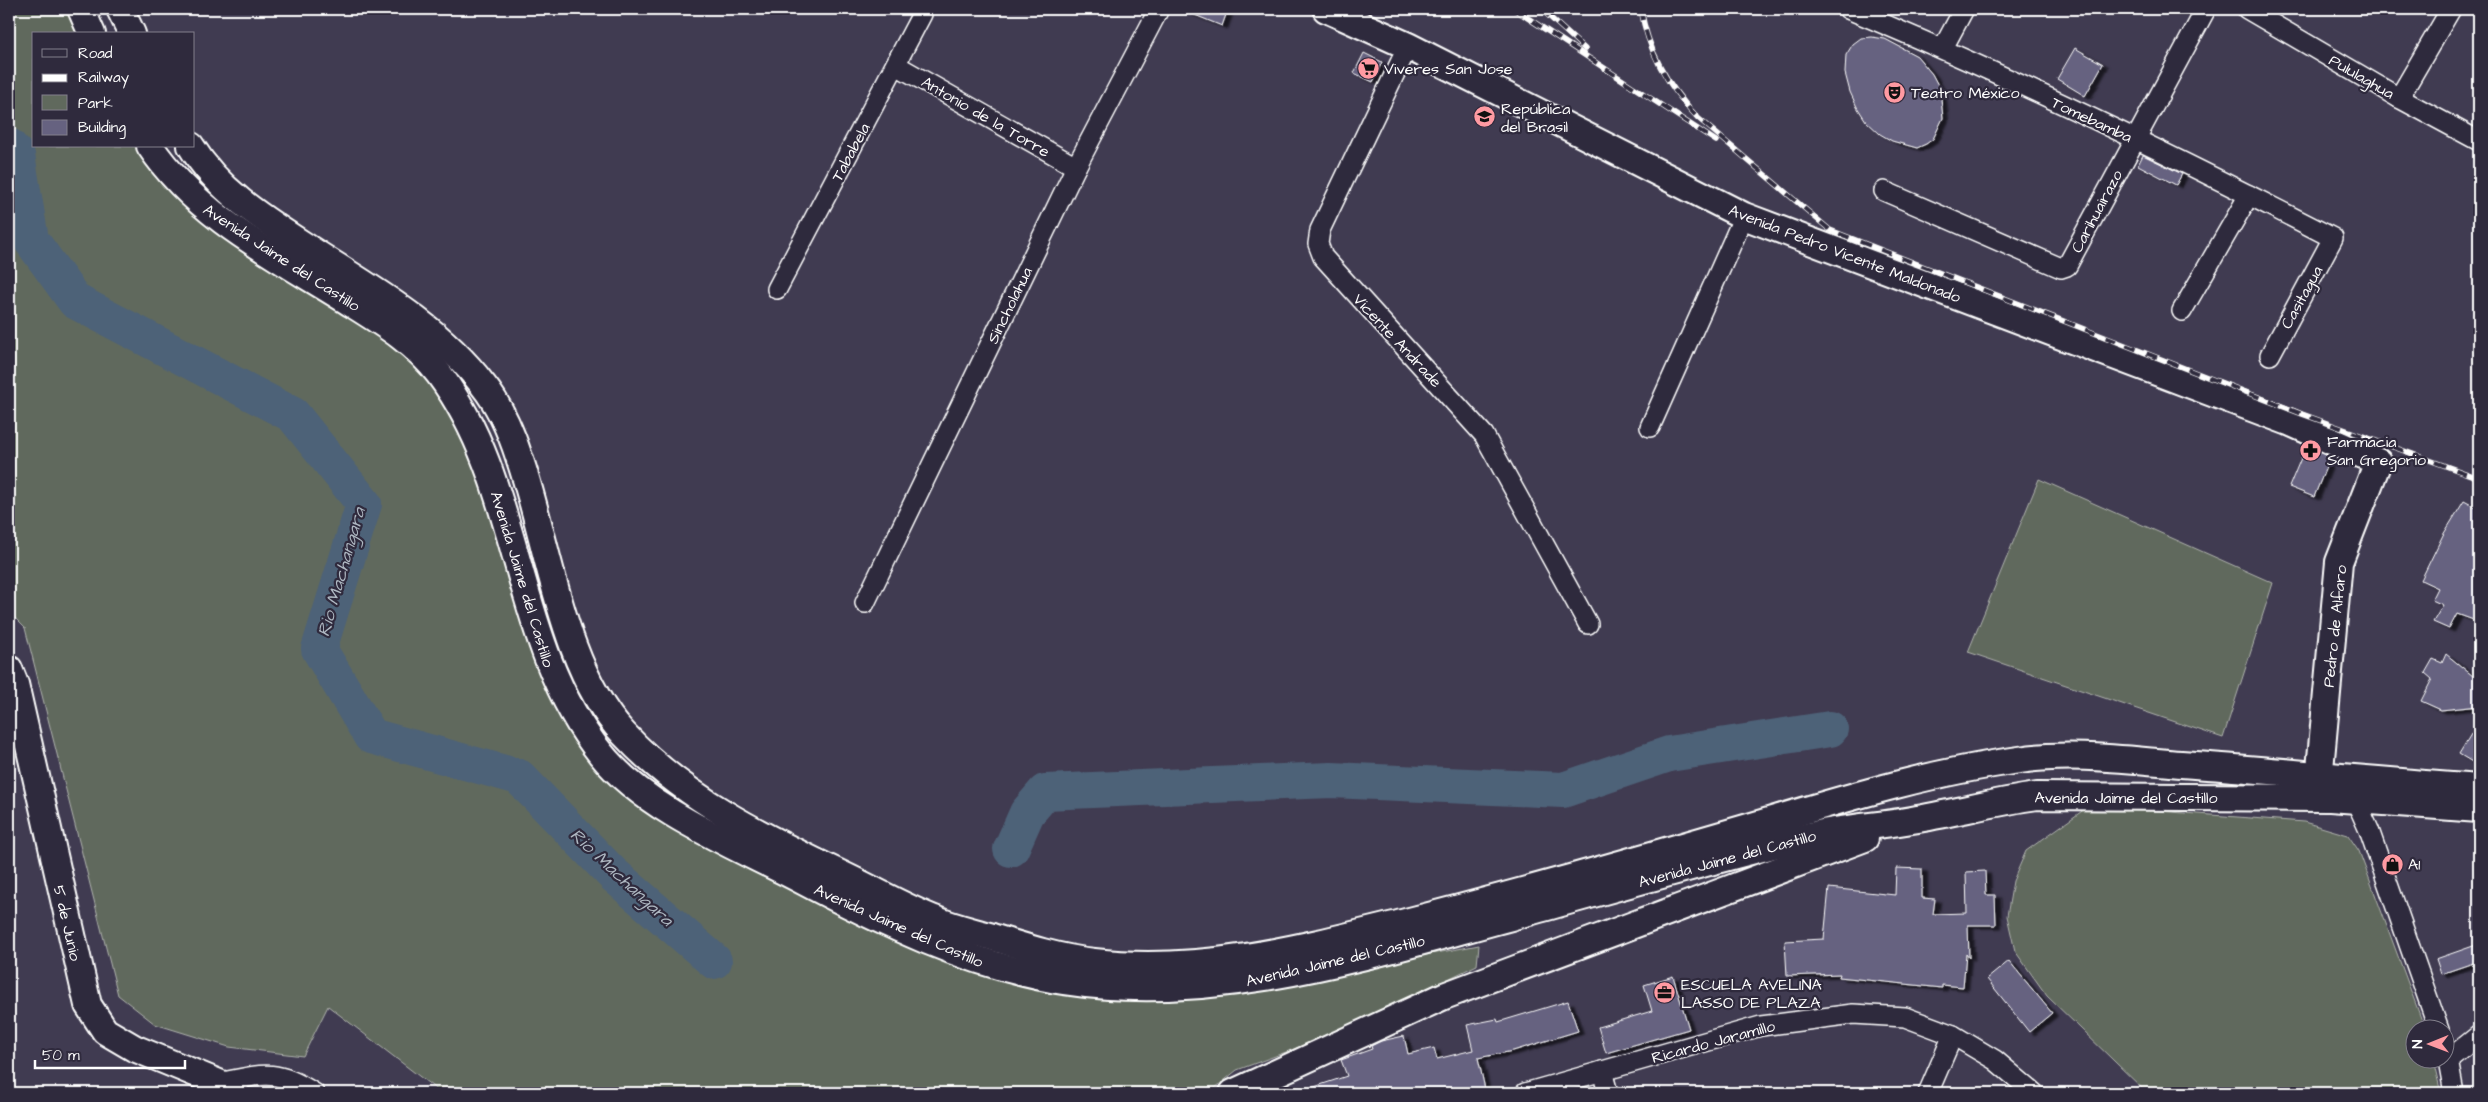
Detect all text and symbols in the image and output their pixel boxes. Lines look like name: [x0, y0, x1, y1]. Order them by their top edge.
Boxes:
legend: [32, 32, 195, 148]
text: Road: [78, 43, 113, 64]
street label: Pululaghua: [2324, 49, 2398, 105]
supermarket icon: Viveres San Jose: [1356, 56, 1380, 80]
place label: Viveres San Jose: [1384, 58, 1513, 80]
text: Railway: [78, 67, 129, 89]
street label: Antonio de la Torre: [917, 71, 1054, 163]
theatre icon: Teatro México: [1883, 80, 1907, 104]
place label: Teatro México: [1911, 82, 2019, 104]
street label: Tomebamba: [2048, 92, 2136, 148]
text: Park: [78, 93, 113, 114]
place label: República del Brasil: [1501, 98, 1570, 138]
school or university icon: República del Brasil: [1473, 105, 1497, 129]
text: Building: [78, 117, 126, 139]
street label: Tababela: [826, 119, 876, 186]
street label: Carihuairazo: [2066, 166, 2128, 257]
street label: Avenida Jaime del Castillo: [199, 199, 364, 317]
street label: Avenida Pedro Vicente Maldonado: [1725, 199, 1964, 308]
street label: Casitagua: [2276, 262, 2329, 333]
street label: Sincholahua: [982, 263, 1038, 347]
street label: Vicente Andrade: [1348, 289, 1447, 393]
place label: Farmacia San Gregorio: [2327, 431, 2426, 472]
pharmacy icon: Farmacia San Gregorio: [2299, 438, 2323, 462]
street label: Avenida Jaime del Castillo: [485, 489, 559, 670]
water label: Rio Machangara: [311, 504, 373, 640]
street label: Pedro de Alfaro: [2318, 564, 2352, 688]
street label: Avenida Jaime del Castillo: [2034, 787, 2218, 809]
water label: Rio Machangara: [564, 823, 679, 933]
street label: Avenida Jaime del Castillo: [1636, 825, 1819, 893]
shop icon: A1: [2380, 852, 2404, 876]
place label: A1: [2408, 854, 2420, 876]
street label: Avenida Jaime del Castillo: [810, 879, 987, 973]
street label: 5 de Junio: [48, 883, 86, 963]
street label: Avenida Jaime del Castillo: [1244, 930, 1427, 992]
place label: ESCUELA AVELINA LASSO DE PLAZA: [1681, 974, 1822, 1014]
office icon: ESCUELA AVELINA LASSO DE PLAZA: [1653, 981, 1677, 1005]
street label: Ricardo Jaramillo: [1649, 1015, 1777, 1069]
north arrow: [2406, 1020, 2456, 1070]
scale bar: [35, 1037, 185, 1069]
text: N: [2408, 1039, 2428, 1049]
text: 50 m: [42, 1045, 80, 1066]

